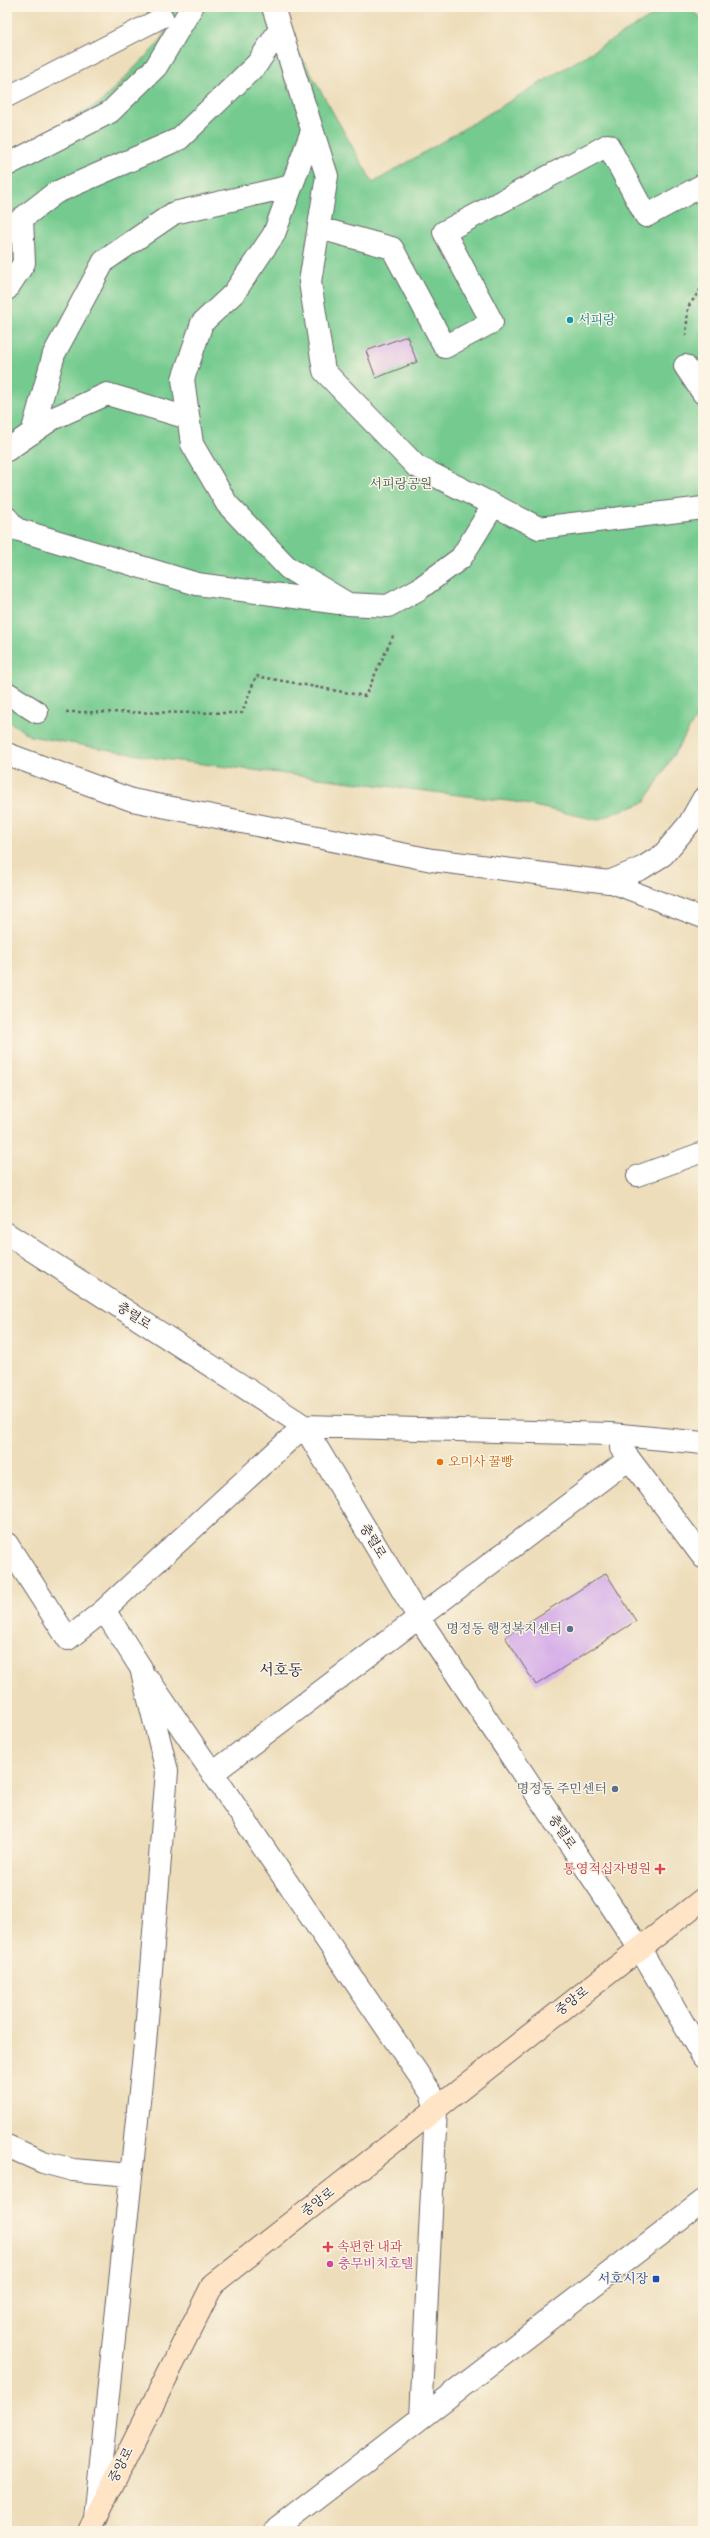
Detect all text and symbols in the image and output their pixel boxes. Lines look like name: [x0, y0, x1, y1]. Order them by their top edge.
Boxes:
place label: 서피랑: [578, 312, 616, 328]
marker: 서피랑: [565, 315, 575, 325]
park label: 서피랑공원: [370, 476, 432, 492]
street label: 충렬로: [114, 1299, 155, 1333]
place label: 오미사 꿀빵: [448, 1454, 514, 1470]
marker: 오미사 꿀빵: [435, 1457, 445, 1467]
street label: 충렬로: [356, 1521, 390, 1562]
place label: 명정동 행정복지센터: [446, 1621, 562, 1637]
marker: 명정동 행정복지센터: [565, 1624, 575, 1634]
district label: 서호동: [259, 1661, 303, 1680]
place label: 명정동 주민센터: [516, 1781, 607, 1797]
marker: 명정동 주민센터: [610, 1784, 620, 1794]
street label: 충렬로: [545, 1812, 579, 1852]
place label: 통영적십자병원: [563, 1861, 651, 1877]
marker: 통영적십자병원: [654, 1863, 666, 1875]
street label: 중앙로: [552, 1983, 592, 2019]
street label: 중앙로: [298, 2184, 338, 2220]
place label: 속편한 내과: [337, 2239, 403, 2255]
marker: 속편한 내과: [322, 2241, 334, 2253]
place label: 충무비치호텔: [338, 2256, 413, 2272]
marker: 충무비치호텔: [325, 2259, 335, 2269]
place label: 서호시장: [598, 2271, 648, 2287]
marker: 서호시장: [651, 2274, 661, 2284]
street label: 중앙로: [105, 2444, 137, 2485]

